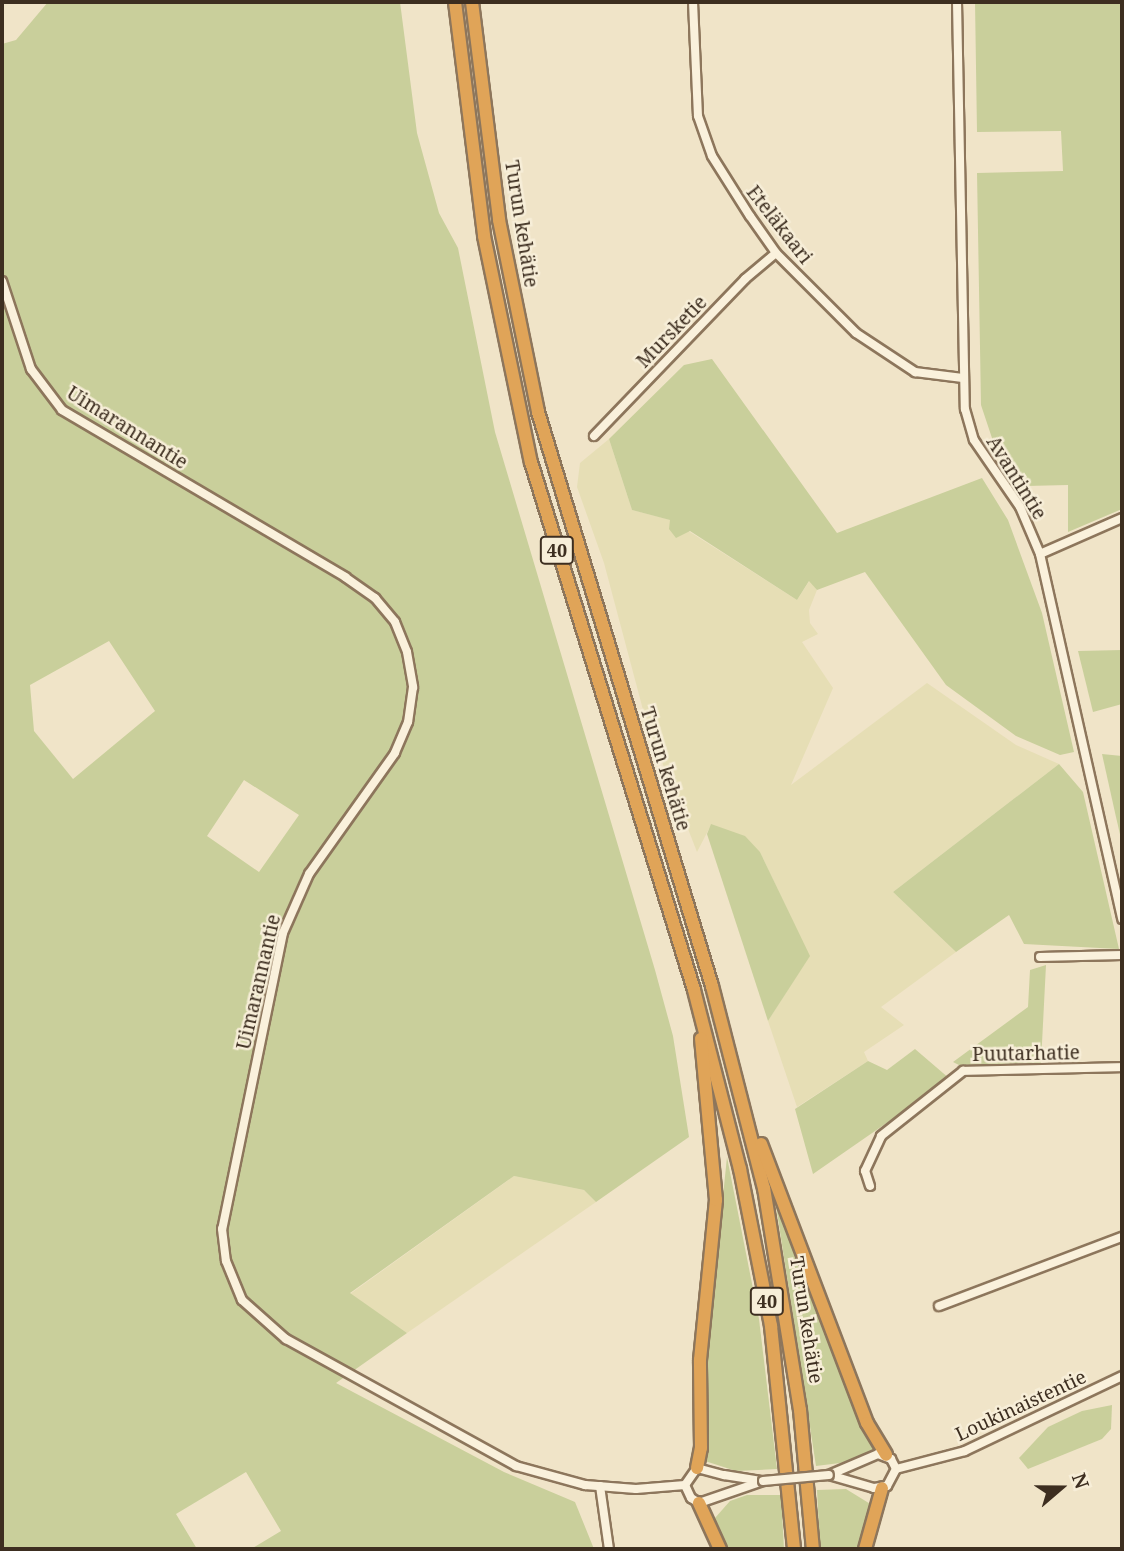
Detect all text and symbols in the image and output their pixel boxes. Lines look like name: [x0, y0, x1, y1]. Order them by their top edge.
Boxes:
street label: Turun kehätie: [500, 159, 542, 289]
street label: Eteläkaari: [741, 181, 817, 269]
street label: Mursketie: [632, 291, 712, 373]
street label: Uimarannantie: [62, 382, 192, 474]
street label: Avantintie: [981, 432, 1051, 524]
road number: 40: [540, 536, 574, 564]
street label: Turun kehätie: [635, 704, 695, 834]
street label: Uimarannantie: [232, 912, 286, 1052]
street label: Puutarhatie: [972, 1042, 1080, 1066]
street label: Turun kehätie: [785, 1255, 827, 1385]
road number: 40: [750, 1286, 784, 1316]
street label: Loukinaistentie: [952, 1366, 1090, 1446]
north arrow: [1026, 1453, 1096, 1523]
text: N: [1066, 1469, 1096, 1492]

